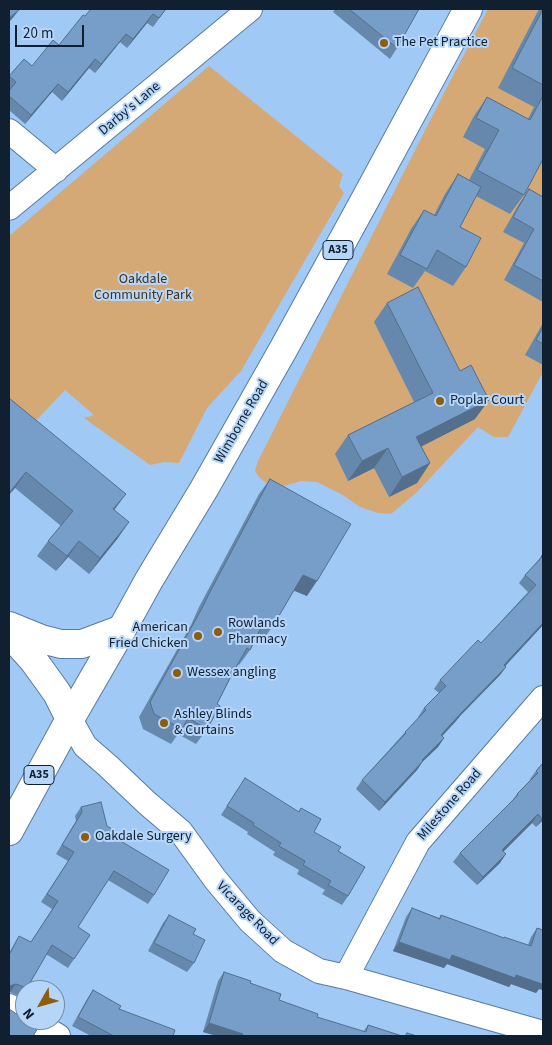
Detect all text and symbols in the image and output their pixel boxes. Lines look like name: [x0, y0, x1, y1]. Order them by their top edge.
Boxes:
scale bar: [18, 15, 86, 47]
text: 20 m: [23, 23, 53, 44]
place label: The Pet Practice: [394, 35, 488, 51]
marker: The Pet Practice: [378, 37, 390, 49]
street label: Darby's Lane: [96, 78, 164, 140]
road number: A35: [323, 240, 353, 260]
park label: Oakdale Community Park: [94, 272, 192, 304]
street label: Wimborne Road: [211, 377, 273, 467]
place label: Poplar Court: [450, 393, 524, 409]
marker: Poplar Court: [434, 395, 446, 407]
place label: Rowlands Pharmacy: [228, 616, 287, 648]
place label: American Fried Chicken: [109, 620, 188, 652]
marker: Rowlands Pharmacy: [212, 626, 224, 638]
marker: American Fried Chicken: [192, 630, 204, 642]
place label: Wessex angling: [187, 665, 276, 681]
marker: Wessex angling: [171, 667, 183, 679]
place label: Ashley Blinds & Curtains: [174, 707, 252, 740]
marker: Ashley Blinds & Curtains: [158, 717, 170, 729]
road number: A35: [24, 766, 54, 784]
street label: Milestone Road: [414, 766, 486, 844]
place label: Oakdale Surgery: [95, 829, 192, 845]
marker: Oakdale Surgery: [79, 831, 91, 843]
street label: Vicarage Road: [212, 879, 282, 949]
north arrow: [15, 980, 65, 1030]
text: N: [18, 1004, 40, 1023]

